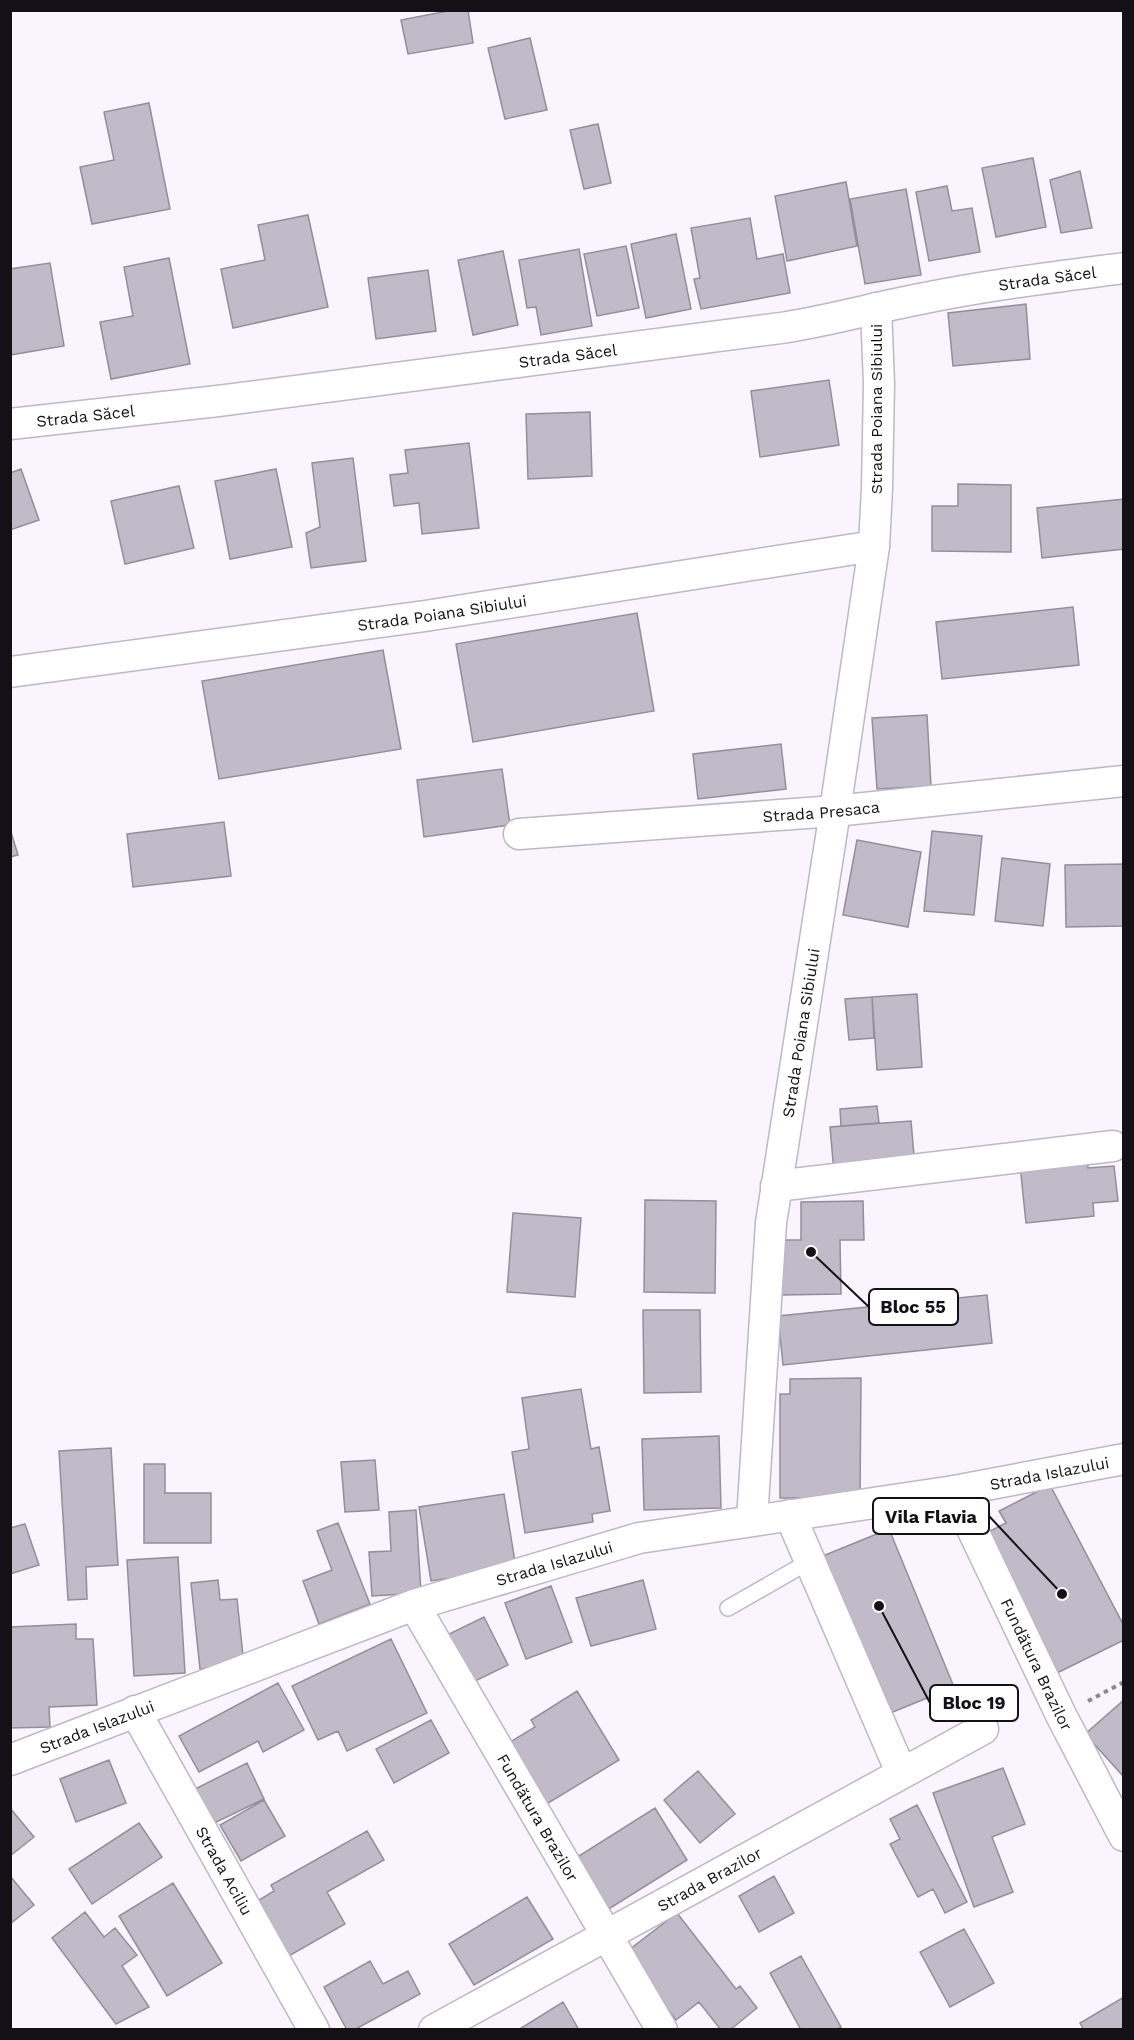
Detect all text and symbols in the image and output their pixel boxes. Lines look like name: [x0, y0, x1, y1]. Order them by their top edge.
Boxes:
street label: Strada Săcel: [997, 263, 1098, 295]
street label: Strada Poiana Sibiului: [867, 324, 886, 494]
street label: Strada Săcel: [518, 340, 618, 372]
street label: Strada Săcel: [35, 401, 136, 431]
street label: Strada Poiana Sibiului: [356, 591, 528, 635]
street label: Strada Presaca: [762, 797, 881, 826]
street label: Strada Poiana Sibiului: [779, 947, 824, 1119]
callout: Bloc 55: [869, 1289, 958, 1325]
text: Bloc 55: [880, 1296, 946, 1317]
street label: Strada Islazului: [988, 1453, 1111, 1494]
callout: Vila Flavia: [873, 1498, 989, 1534]
text: Vila Flavia: [885, 1506, 977, 1527]
street label: Strada Islazului: [494, 1537, 615, 1590]
street label: Fundătura Brazilor: [997, 1595, 1077, 1734]
callout: Bloc 19: [930, 1685, 1018, 1721]
text: Bloc 19: [942, 1692, 1006, 1713]
street label: Strada Islazului: [37, 1697, 157, 1758]
street label: Fundătura Brazilor: [493, 1751, 582, 1885]
street label: Strada Aciliu: [192, 1823, 257, 1918]
street label: Strada Brazilor: [654, 1843, 766, 1916]

